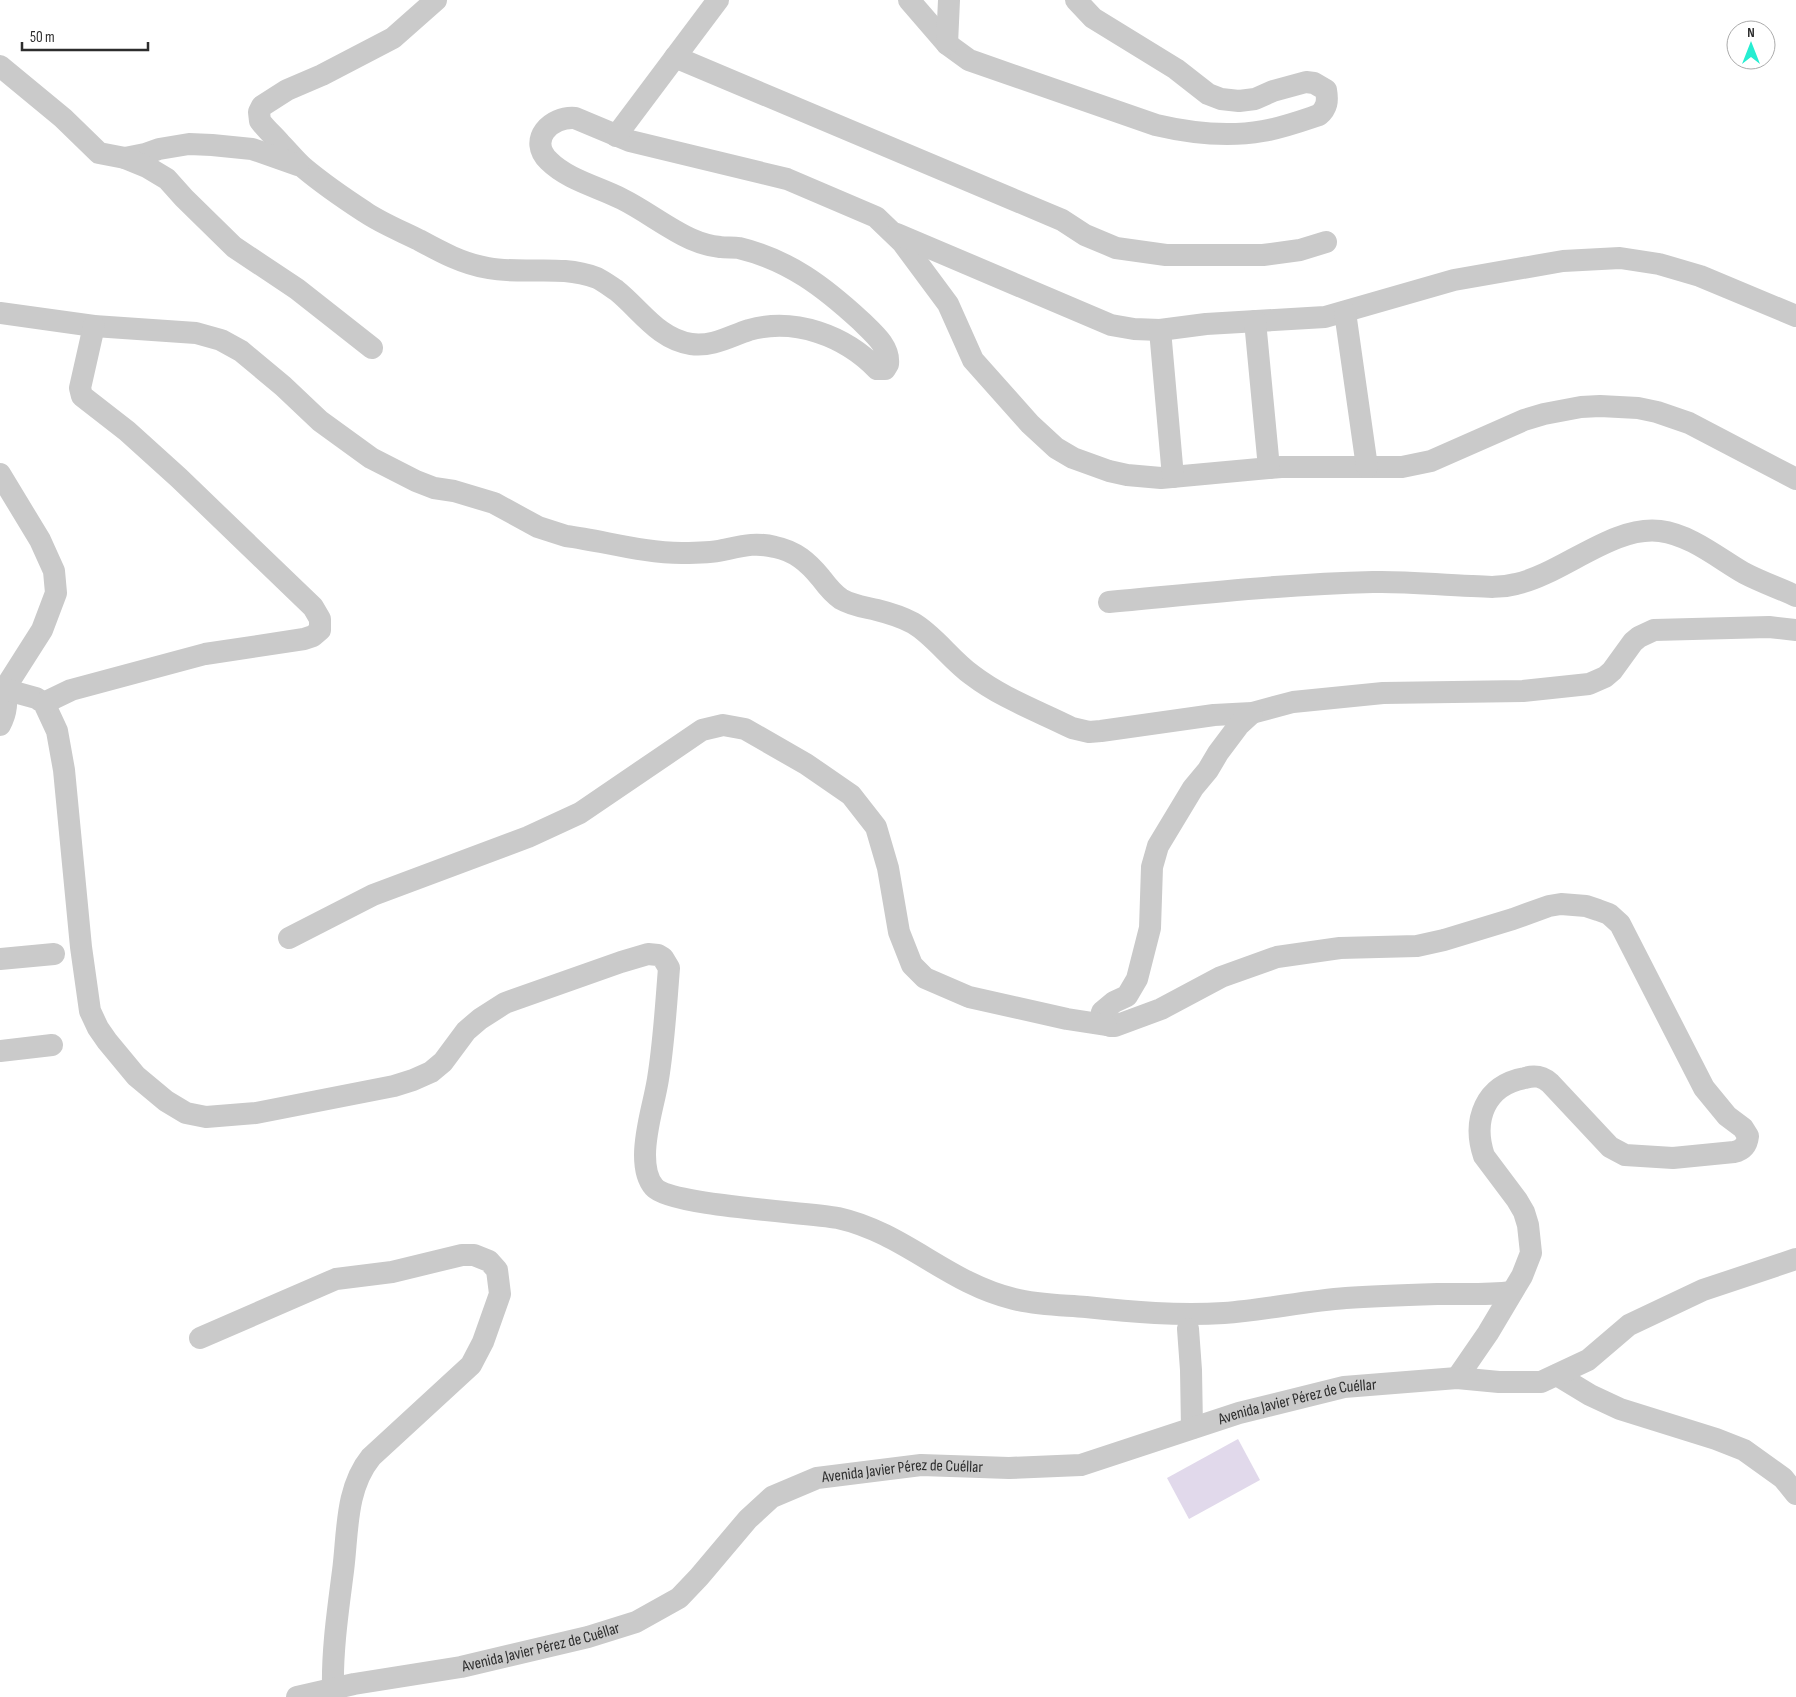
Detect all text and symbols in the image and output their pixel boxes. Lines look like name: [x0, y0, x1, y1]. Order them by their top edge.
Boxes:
scale bar: [22, 20, 149, 52]
north arrow: [1726, 20, 1776, 70]
text: N: [1747, 24, 1755, 41]
text: 50 m: [30, 28, 55, 47]
street label: Avenida Javier Pérez de Cuéllar: [1215, 1375, 1377, 1429]
street label: Avenida Javier Pérez de Cuéllar: [820, 1456, 984, 1487]
street label: Avenida Javier Pérez de Cuéllar: [459, 1618, 622, 1676]

